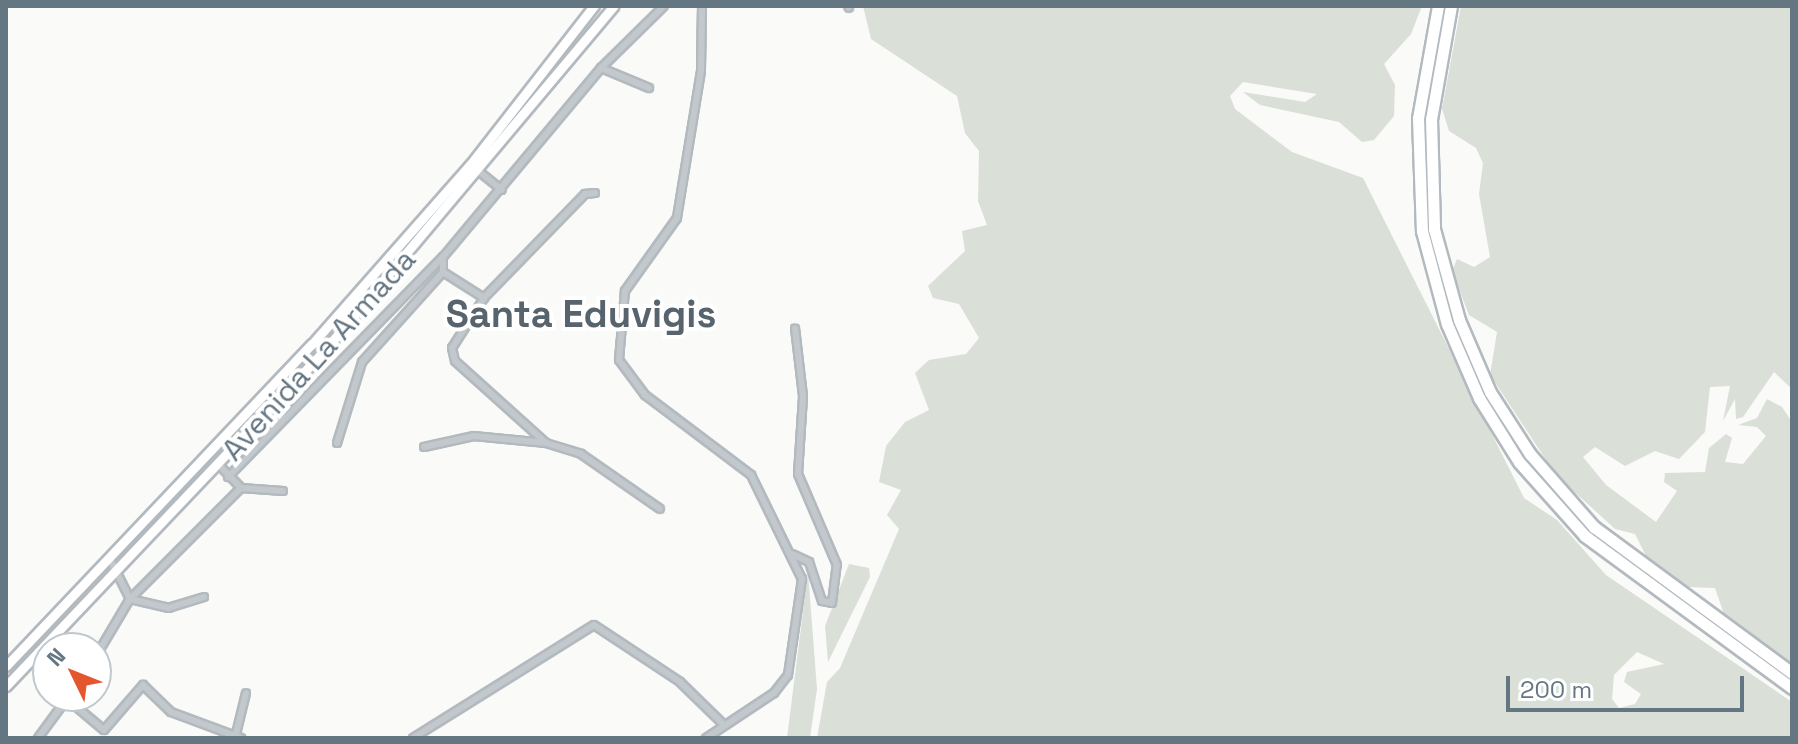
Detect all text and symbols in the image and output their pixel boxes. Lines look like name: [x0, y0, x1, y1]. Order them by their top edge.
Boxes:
street label: Avenida La Armada: [214, 242, 424, 468]
district label: Santa Eduvigis: [446, 292, 716, 338]
north arrow: [32, 632, 112, 712]
text: N: [41, 642, 71, 672]
scale bar: [1510, 660, 1748, 710]
text: 200 m: [1520, 674, 1592, 705]

